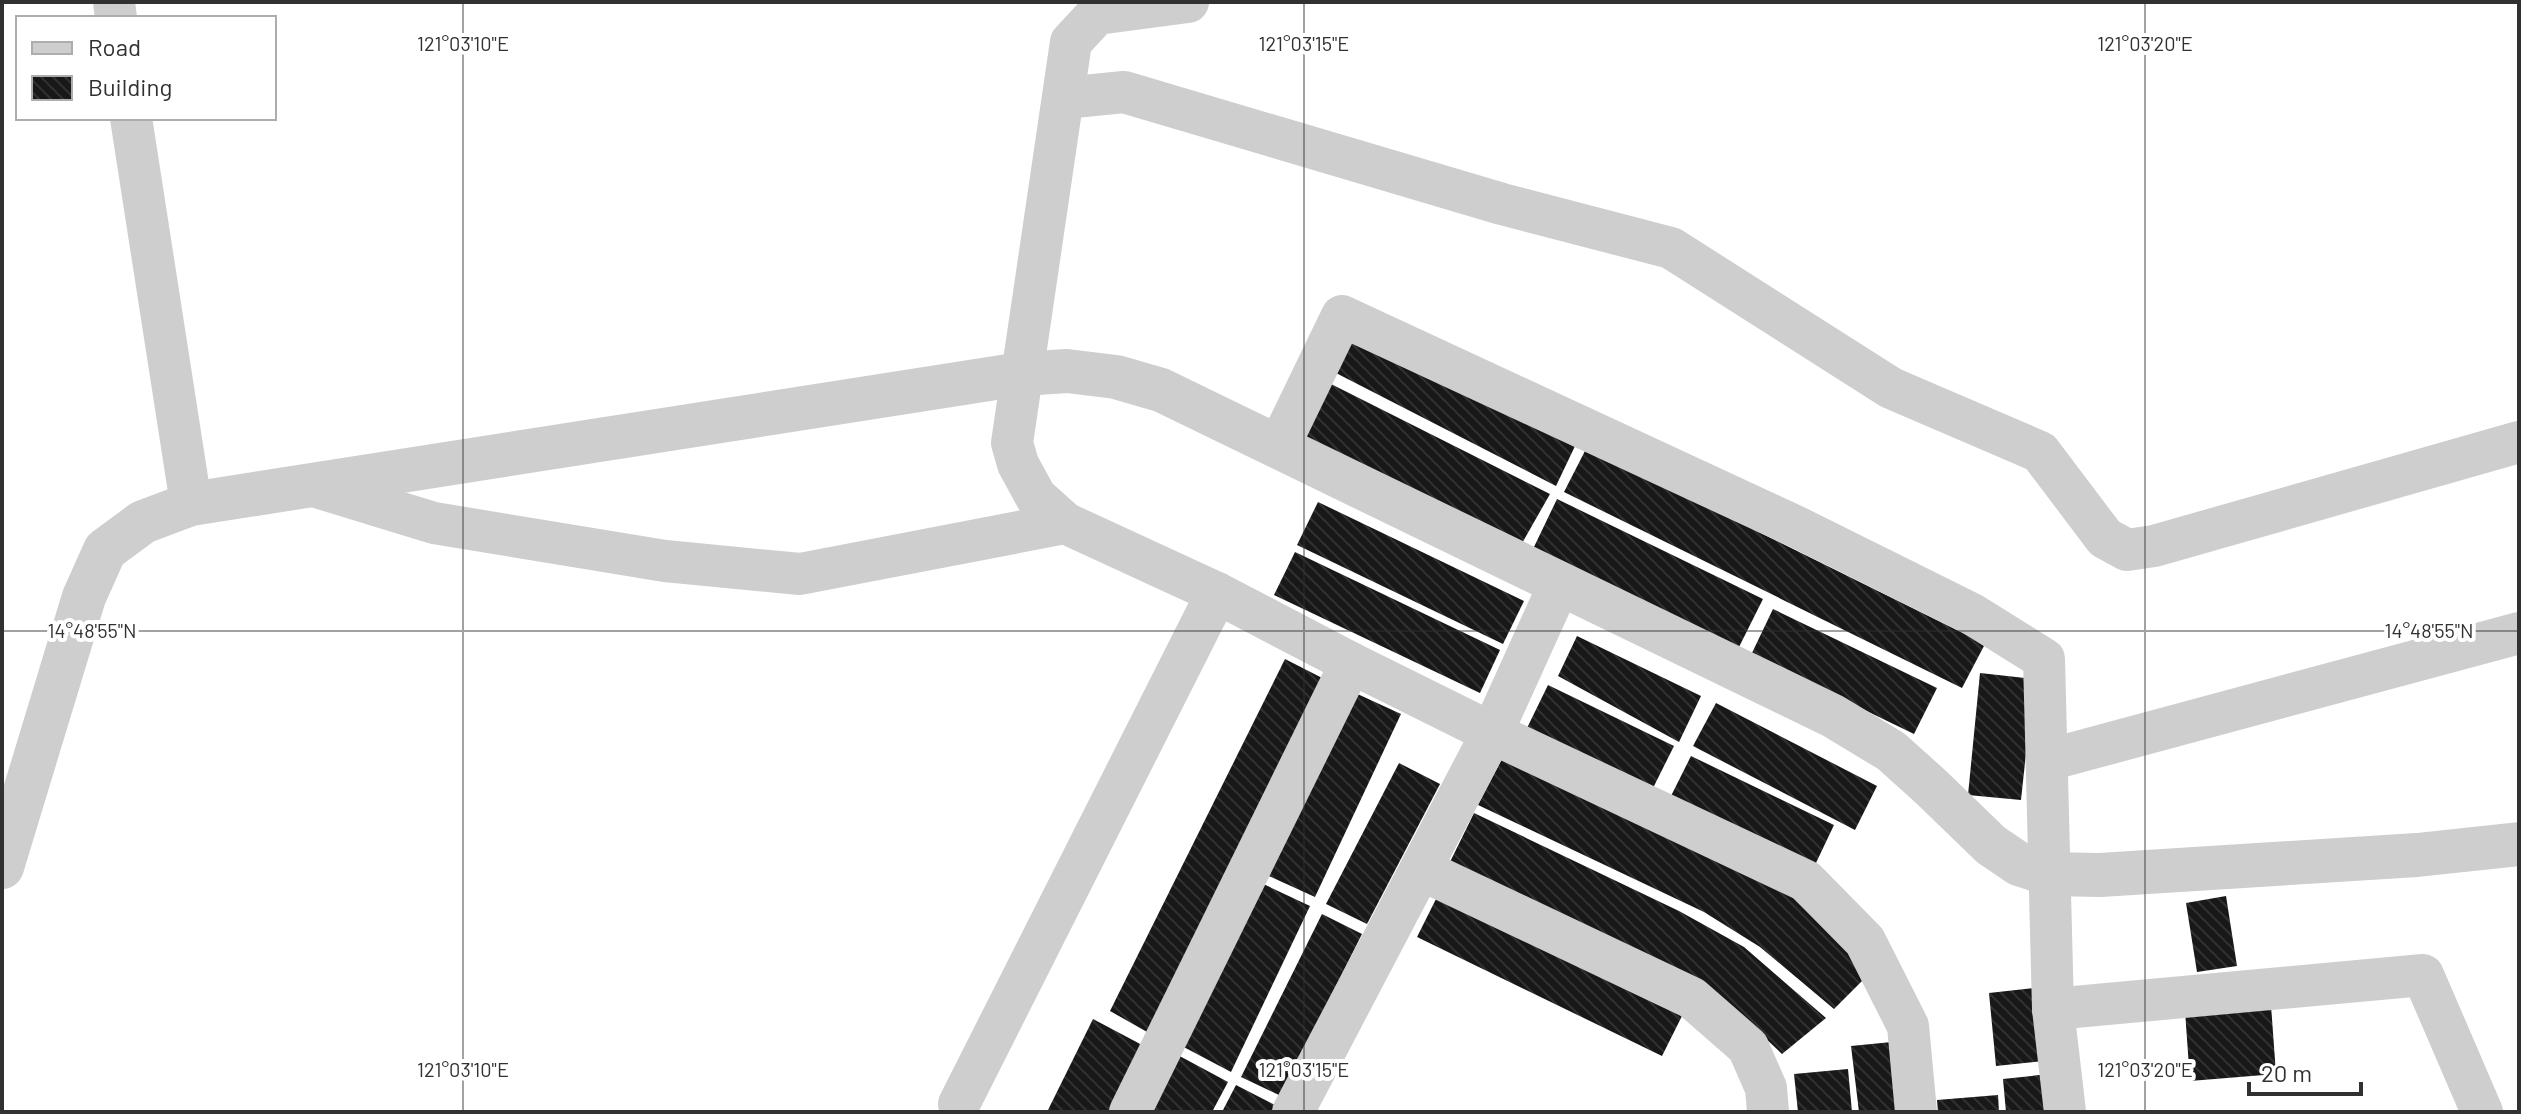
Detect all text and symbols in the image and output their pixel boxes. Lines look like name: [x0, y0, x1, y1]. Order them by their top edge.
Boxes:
legend: [16, 16, 276, 120]
text: 121°03'10"E: [417, 31, 509, 55]
text: 121°03'15"E: [1259, 31, 1349, 55]
text: 121°03'20"E: [2097, 31, 2193, 55]
text: Road: [88, 32, 141, 61]
text: Building: [88, 72, 172, 101]
text: 14°48'55"N: [47, 618, 137, 642]
text: 14°48'55"N: [2384, 618, 2474, 642]
scale bar: [2249, 1046, 2361, 1096]
text: 121°03'10"E: [417, 1057, 509, 1081]
text: 121°03'15"E: [1259, 1057, 1349, 1081]
text: 121°03'20"E: [2097, 1057, 2193, 1081]
text: 20 m: [2261, 1058, 2312, 1087]

